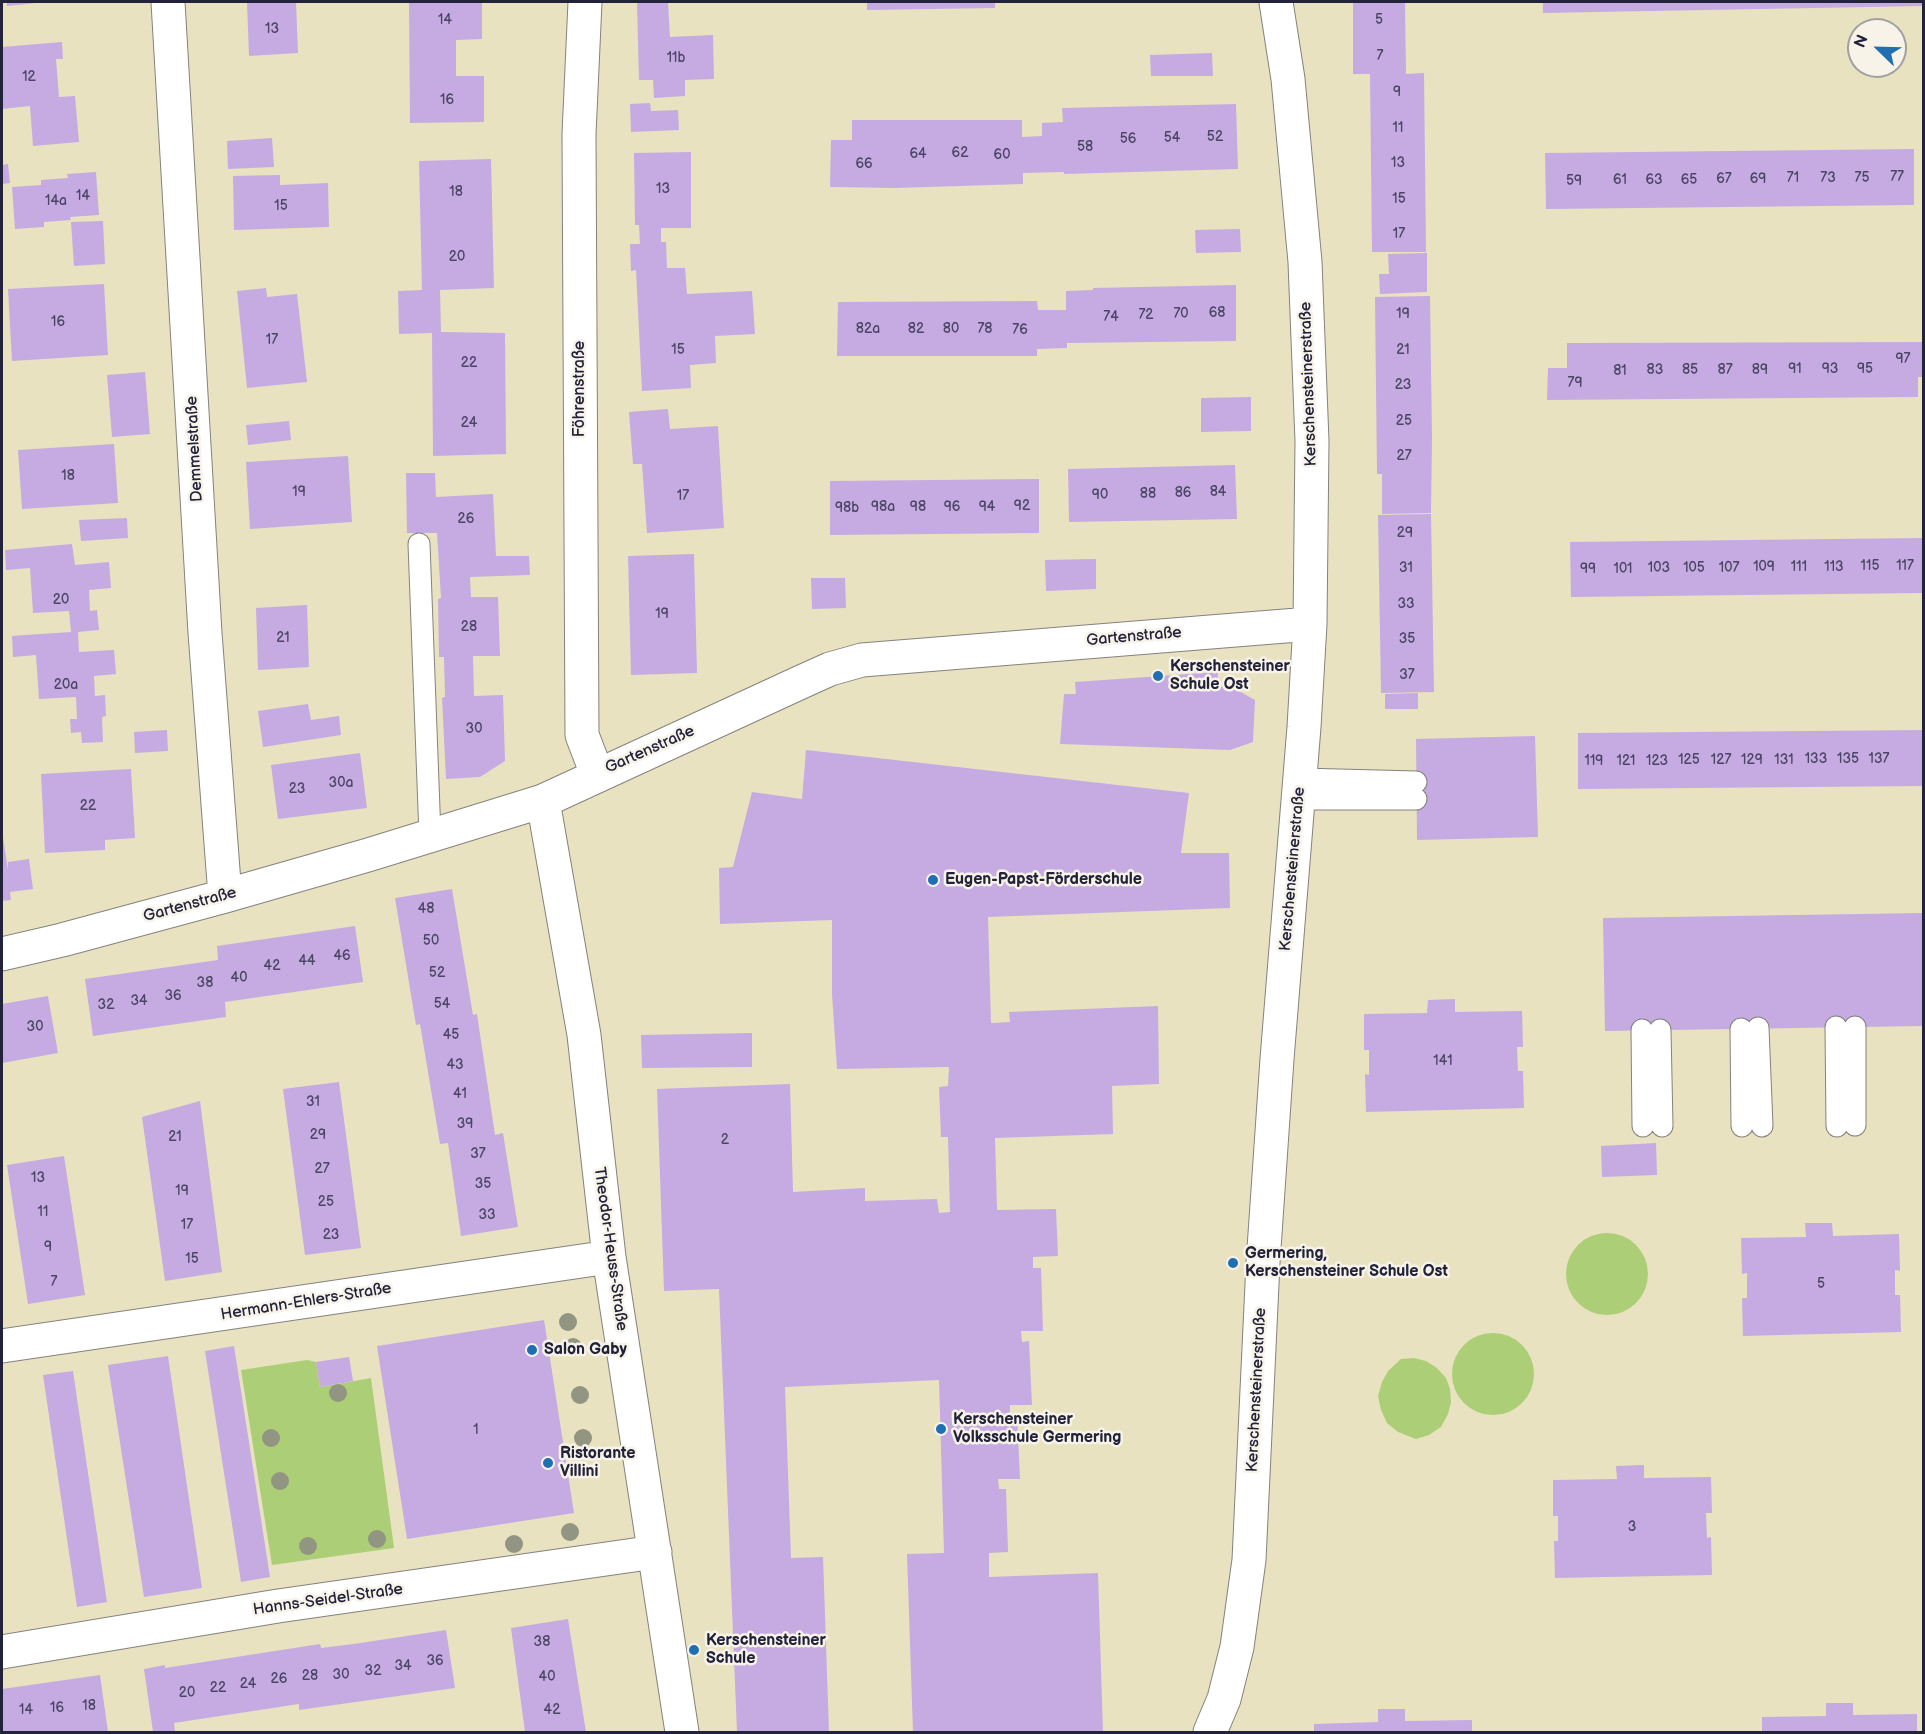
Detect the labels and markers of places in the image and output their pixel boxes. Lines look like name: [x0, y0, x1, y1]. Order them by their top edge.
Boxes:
place label: Kerschensteiner Schule Ost: [1170, 657, 1290, 695]
marker: Kerschensteiner Schule Ost: [1151, 669, 1165, 683]
place label: Eugen-Papst-Förderschule: [945, 870, 1142, 890]
marker: Eugen-Papst-Förderschule: [926, 873, 940, 887]
place label: Germering, Kerschensteiner Schule Ost: [1245, 1244, 1448, 1282]
marker: Germering, Kerschensteiner Schule Ost: [1226, 1256, 1240, 1270]
place label: Salon Gaby: [544, 1340, 627, 1360]
marker: Salon Gaby: [525, 1343, 539, 1357]
place label: Kerschensteiner Volksschule Germering: [953, 1410, 1121, 1448]
marker: Kerschensteiner Volksschule Germering: [934, 1422, 948, 1436]
place label: Ristorante Villini: [560, 1444, 635, 1482]
marker: Ristorante Villini: [541, 1456, 555, 1470]
place label: Kerschensteiner Schule: [706, 1631, 826, 1669]
marker: Kerschensteiner Schule: [687, 1643, 701, 1657]

